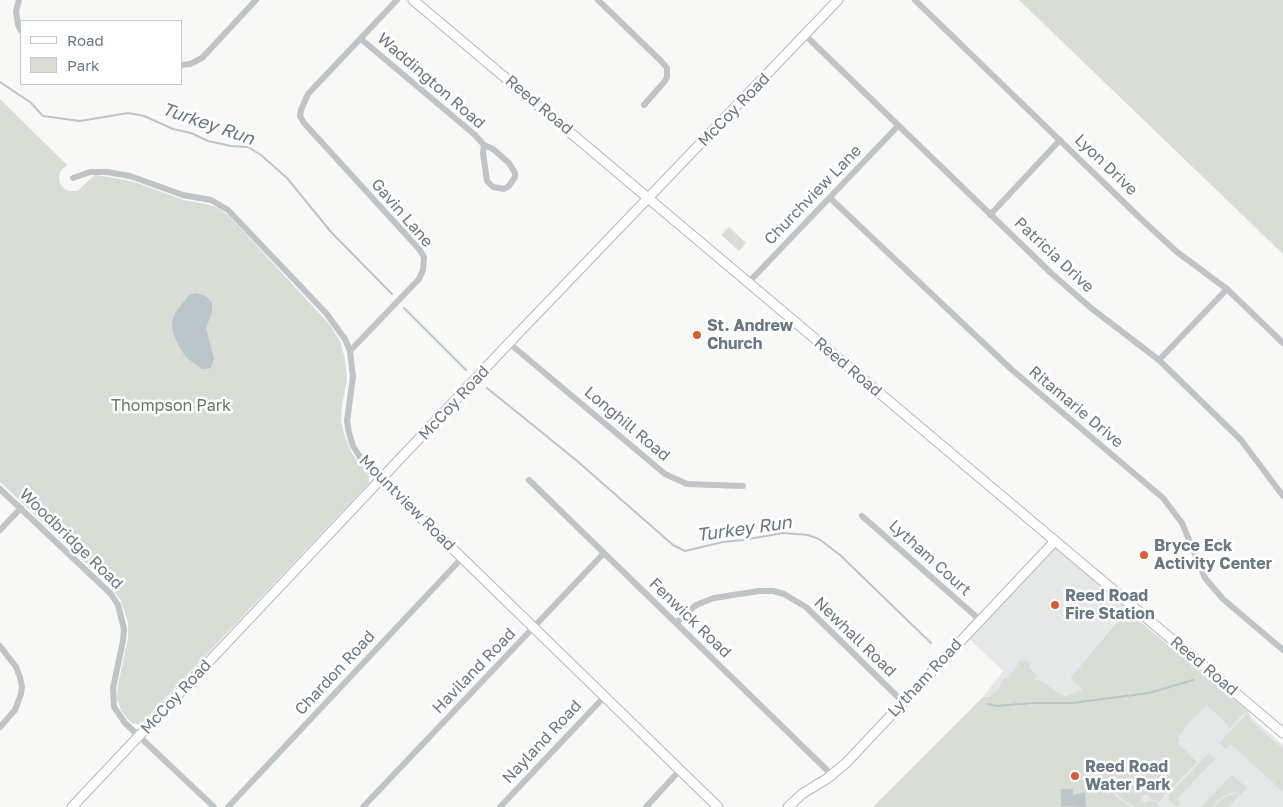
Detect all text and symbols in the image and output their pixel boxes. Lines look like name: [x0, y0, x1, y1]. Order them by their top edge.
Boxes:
legend: [20, 20, 182, 85]
street label: Waddington Road: [373, 29, 489, 133]
text: Road: [67, 31, 104, 49]
text: Park: [67, 56, 99, 74]
street label: McCoy Road: [694, 69, 774, 151]
street label: Reed Road: [501, 71, 577, 139]
water label: Turkey Run: [159, 98, 257, 150]
street label: Lyon Drive: [1071, 130, 1141, 200]
street label: Churchview Lane: [760, 141, 866, 249]
street label: Gavin Lane: [367, 175, 437, 251]
street label: Patricia Drive: [1010, 213, 1098, 297]
place label: St. Andrew Church: [707, 316, 793, 354]
marker: St. Andrew Church: [691, 329, 703, 341]
street label: Reed Road: [810, 333, 886, 401]
street label: McCoy Road: [415, 362, 493, 444]
street label: Ritamarie Drive: [1025, 362, 1127, 452]
street label: Longhill Road: [580, 383, 674, 465]
park label: Thompson Park: [111, 396, 231, 416]
street label: Mountview Road: [355, 451, 459, 555]
street label: Woodbridge Road: [15, 485, 127, 593]
water label: Turkey Run: [695, 512, 793, 546]
street label: Lytham Court: [885, 516, 975, 600]
place label: Bryce Eck Activity Center: [1154, 536, 1272, 574]
marker: Bryce Eck Activity Center: [1138, 549, 1150, 561]
street label: Fenwick Road: [645, 574, 735, 662]
place label: Reed Road Fire Station: [1065, 586, 1155, 624]
street label: Newhall Road: [810, 593, 900, 681]
marker: Reed Road Fire Station: [1049, 599, 1061, 611]
street label: Haviland Road: [428, 624, 520, 718]
street label: Chardon Road: [291, 627, 379, 719]
street label: Reed Road: [1166, 632, 1242, 700]
street label: Lytham Road: [884, 635, 966, 721]
street label: McCoy Road: [137, 656, 215, 738]
street label: Nayland Road: [499, 696, 585, 788]
place label: Reed Road Water Park: [1085, 757, 1171, 795]
marker: Reed Road Water Park: [1069, 770, 1081, 782]

